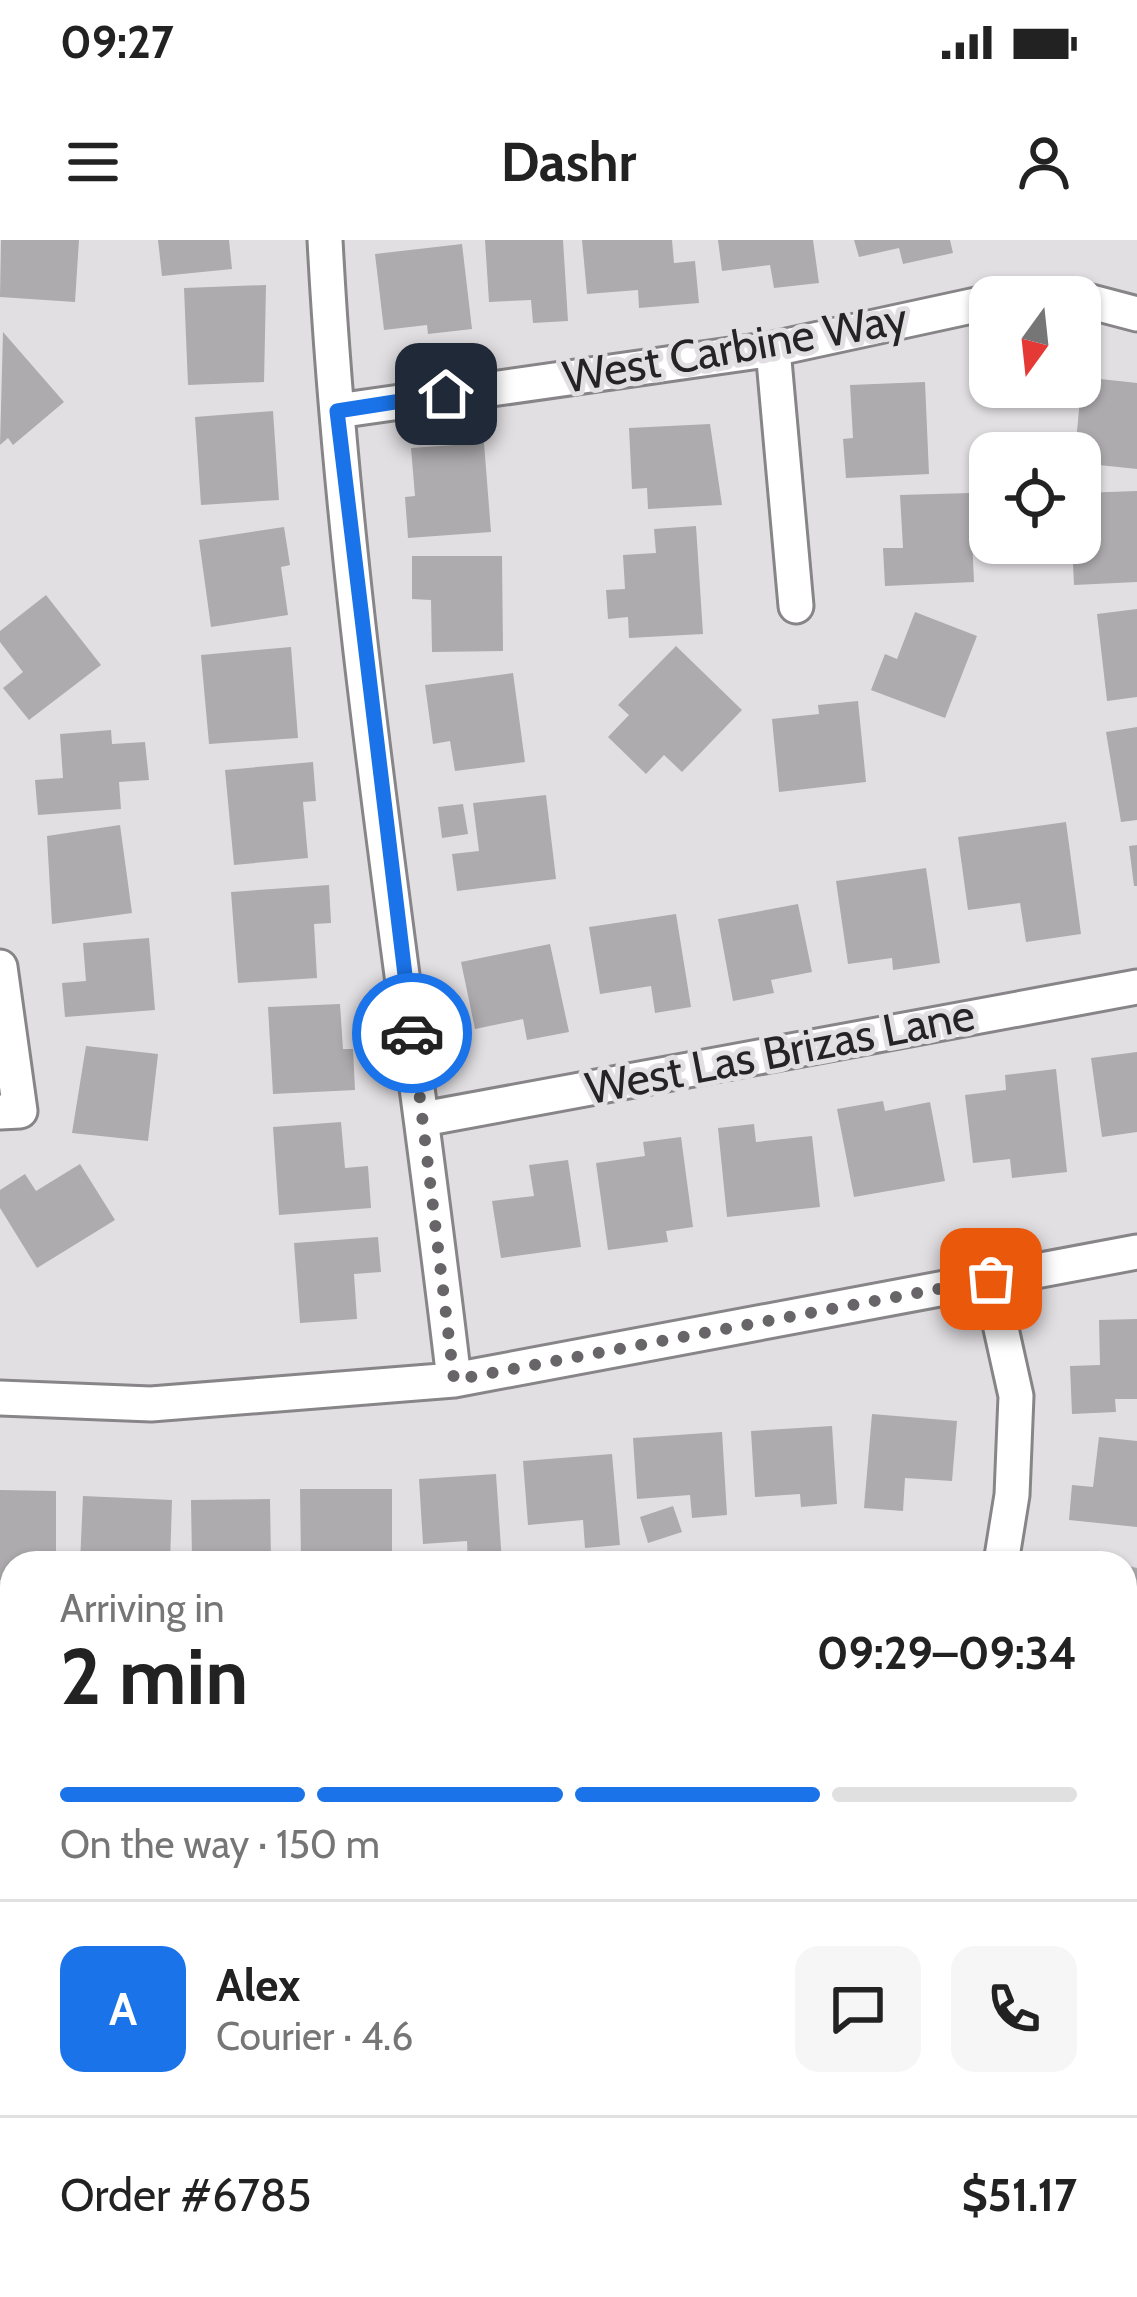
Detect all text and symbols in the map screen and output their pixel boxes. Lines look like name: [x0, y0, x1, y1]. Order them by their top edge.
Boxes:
text: 09:27: [60, 15, 174, 69]
icon: menu: [60, 129, 126, 195]
text: Dashr: [501, 129, 636, 195]
icon: person: [1011, 129, 1077, 195]
north arrow: [969, 276, 1101, 408]
map controls: [969, 276, 1101, 564]
street label: West Carbine Way: [559, 290, 911, 404]
pin: [395, 343, 497, 445]
icon: home: [413, 361, 479, 427]
button: locate: [969, 432, 1101, 564]
courier: [352, 973, 472, 1093]
street label: West Las Brizas Lane: [581, 987, 979, 1115]
icon: car: [379, 1000, 445, 1066]
pin: [940, 1228, 1042, 1330]
icon: bag: [958, 1246, 1024, 1312]
text: Arriving in: [60, 1584, 224, 1632]
text: 09:29–09:34: [817, 1626, 1077, 1680]
text: 2 min: [60, 1629, 248, 1724]
text: On the way · 150 m: [60, 1820, 380, 1868]
button: chat: [795, 1946, 921, 2072]
button: phone: [951, 1946, 1077, 2072]
text: Alex: [216, 1958, 300, 2012]
text: A: [109, 1982, 137, 2036]
text: Courier · 4.6: [216, 2012, 413, 2060]
text: Order #6785: [60, 2168, 311, 2222]
text: $51.17: [961, 2168, 1077, 2222]

